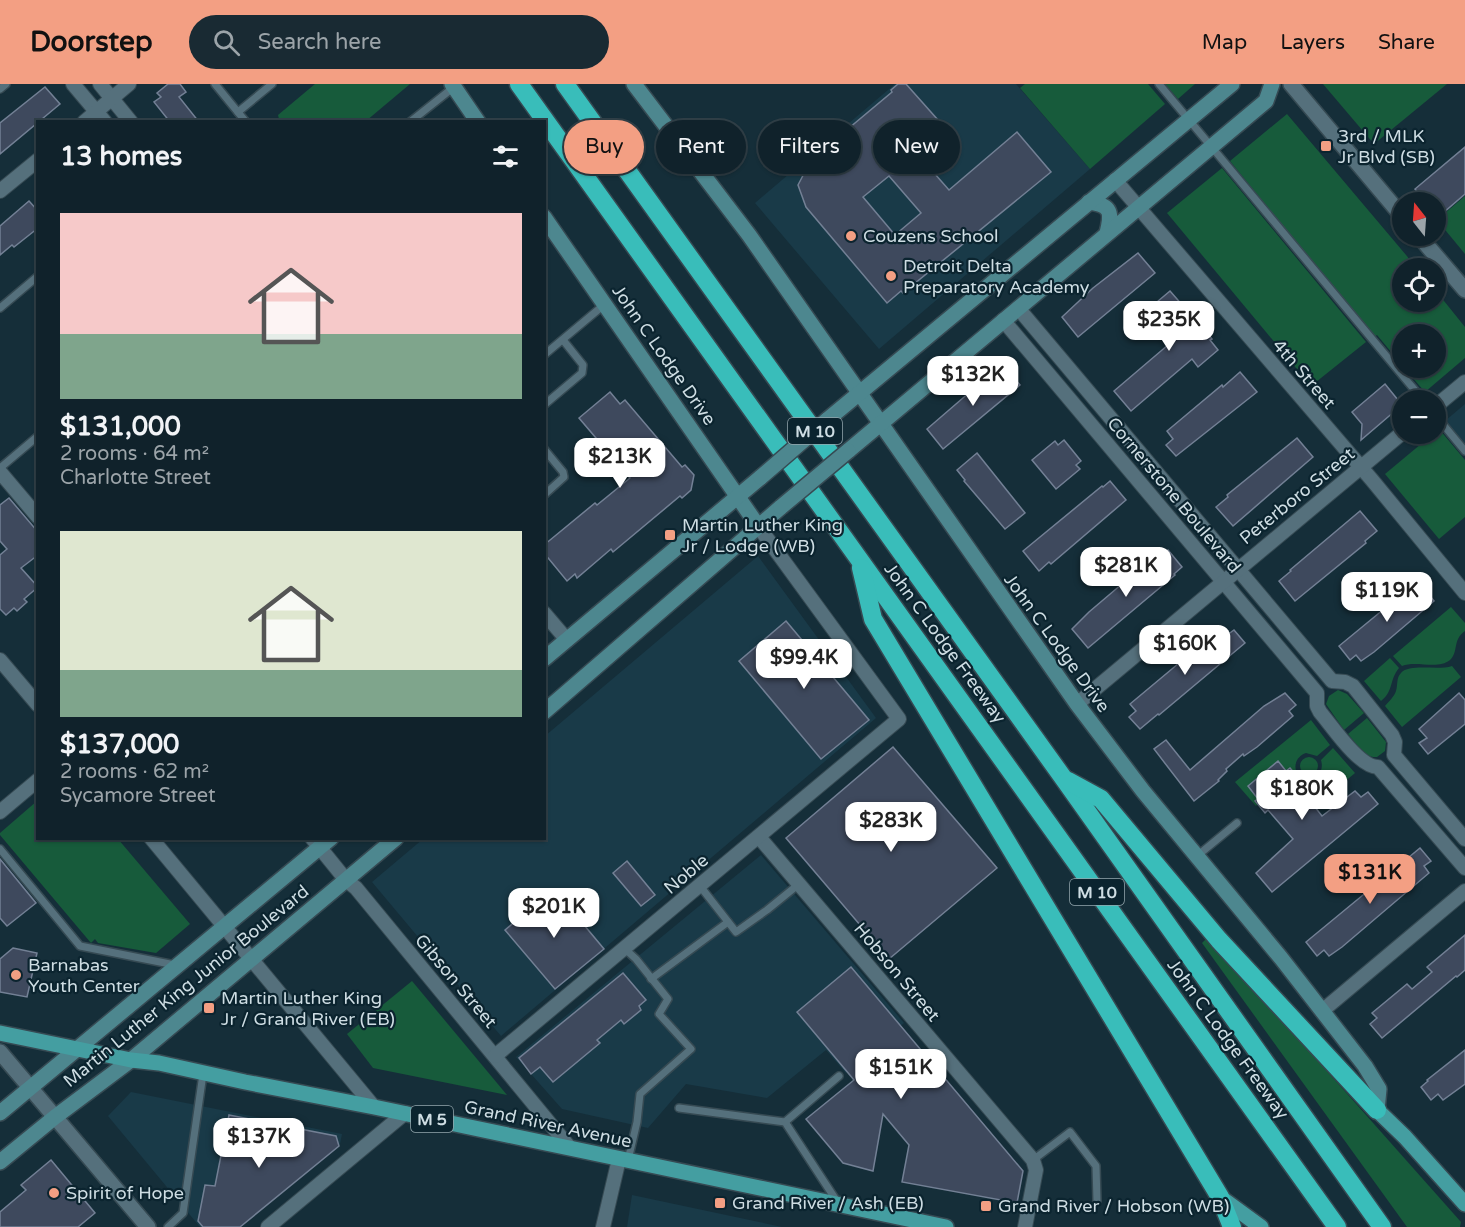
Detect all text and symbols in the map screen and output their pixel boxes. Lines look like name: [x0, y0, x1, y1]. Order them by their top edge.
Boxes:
search box: [189, 15, 609, 69]
text: Doorstep: [30, 25, 153, 59]
icon: search: [210, 26, 243, 59]
text: Search here: [258, 29, 381, 55]
text: Map: [1202, 30, 1247, 55]
text: Layers: [1280, 30, 1345, 55]
text: Share: [1378, 30, 1435, 55]
chip: Buy: [564, 120, 644, 174]
chip: Rent: [656, 120, 746, 174]
chip: Filters: [758, 120, 861, 174]
chip: New: [873, 120, 960, 174]
place label: 3rd / MLK Jr Blvd (SB): [1338, 125, 1435, 168]
marker: 3rd / MLK Jr Blvd (SB): [1319, 139, 1333, 153]
icon: filters: [489, 140, 522, 173]
text: 13 homes: [60, 141, 182, 172]
north arrow: [1392, 192, 1446, 246]
map controls: [1392, 192, 1446, 444]
place label: Couzens School: [863, 225, 999, 247]
marker: Couzens School: [844, 229, 858, 243]
icon: home: [237, 252, 345, 360]
place label: Detroit Delta Preparatory Academy: [903, 255, 1090, 298]
button: locate: [1392, 258, 1446, 312]
marker: Detroit Delta Preparatory Academy: [884, 269, 898, 283]
street label: John C Lodge Drive: [607, 281, 721, 429]
pin: $235K: [1127, 301, 1211, 352]
text: $235K: [1137, 308, 1201, 332]
button: +: [1392, 324, 1446, 378]
street label: 4th Street: [1268, 335, 1340, 413]
pin: $132K: [931, 356, 1015, 407]
text: $132K: [941, 363, 1005, 387]
button: −: [1392, 390, 1446, 444]
text: $131,000: [60, 411, 181, 442]
street label: Cornerstone Boulevard: [1102, 413, 1246, 577]
road number: M 10: [788, 418, 842, 444]
pin: $213K: [578, 438, 662, 489]
text: 2 rooms · 64 m²: [60, 442, 209, 466]
street label: Peterboro Street: [1235, 443, 1359, 549]
text: $213K: [588, 445, 652, 469]
text: Charlotte Street: [60, 466, 211, 490]
place label: Martin Luther King Jr / Lodge (WB): [682, 514, 843, 557]
marker: Martin Luther King Jr / Lodge (WB): [663, 528, 677, 542]
pin: $281K: [1084, 547, 1168, 598]
text: $281K: [1094, 554, 1158, 578]
street label: John C Lodge Freeway: [879, 558, 1011, 728]
street label: John C Lodge Drive: [999, 569, 1115, 717]
icon: home: [237, 570, 345, 678]
pin: $119K: [1345, 572, 1429, 623]
text: $119K: [1355, 579, 1419, 603]
pin: $160K: [1143, 625, 1227, 676]
text: $160K: [1153, 632, 1217, 656]
pin: $99.4K: [755, 639, 853, 690]
text: $99.4K: [770, 646, 838, 670]
text: $137,000: [60, 729, 179, 760]
text: 2 rooms · 62 m²: [60, 760, 209, 784]
pin: $180K: [1260, 770, 1344, 821]
text: $180K: [1270, 777, 1334, 801]
text: Sycamore Street: [60, 784, 216, 808]
pin: $283K: [849, 802, 933, 853]
text: $283K: [859, 809, 923, 833]
street label: Noble: [659, 849, 713, 899]
pin: $131K: [1328, 854, 1412, 905]
text: $131K: [1338, 861, 1402, 885]
road number: M 10: [1070, 879, 1124, 905]
street label: Martin Luther King Junior Boulevard: [59, 880, 313, 1092]
pin: $201K: [512, 888, 596, 939]
text: $201K: [522, 895, 586, 919]
street label: Hobson Street: [849, 918, 945, 1026]
street label: Gibson Street: [410, 929, 502, 1033]
place label: Barnabas Youth Center: [28, 954, 140, 997]
street label: John C Lodge Freeway: [1162, 954, 1294, 1124]
marker: Barnabas Youth Center: [9, 968, 23, 982]
place label: Martin Luther King Jr / Grand River (EB): [221, 987, 395, 1030]
marker: Martin Luther King Jr / Grand River (EB): [202, 1001, 216, 1015]
pin: $151K: [859, 1049, 943, 1100]
text: $151K: [869, 1056, 933, 1080]
street label: Grand River Avenue: [462, 1096, 634, 1152]
road number: M 5: [411, 1106, 453, 1132]
pin: $137K: [217, 1118, 301, 1169]
text: $137K: [227, 1125, 291, 1149]
place label: Spirit of Hope: [66, 1182, 184, 1204]
marker: Spirit of Hope: [47, 1186, 61, 1200]
place label: Grand River / Ash (EB): [732, 1192, 924, 1214]
place label: Grand River / Hobson (WB): [998, 1195, 1229, 1217]
marker: Grand River / Ash (EB): [713, 1196, 727, 1210]
marker: Grand River / Hobson (WB): [979, 1199, 993, 1213]

